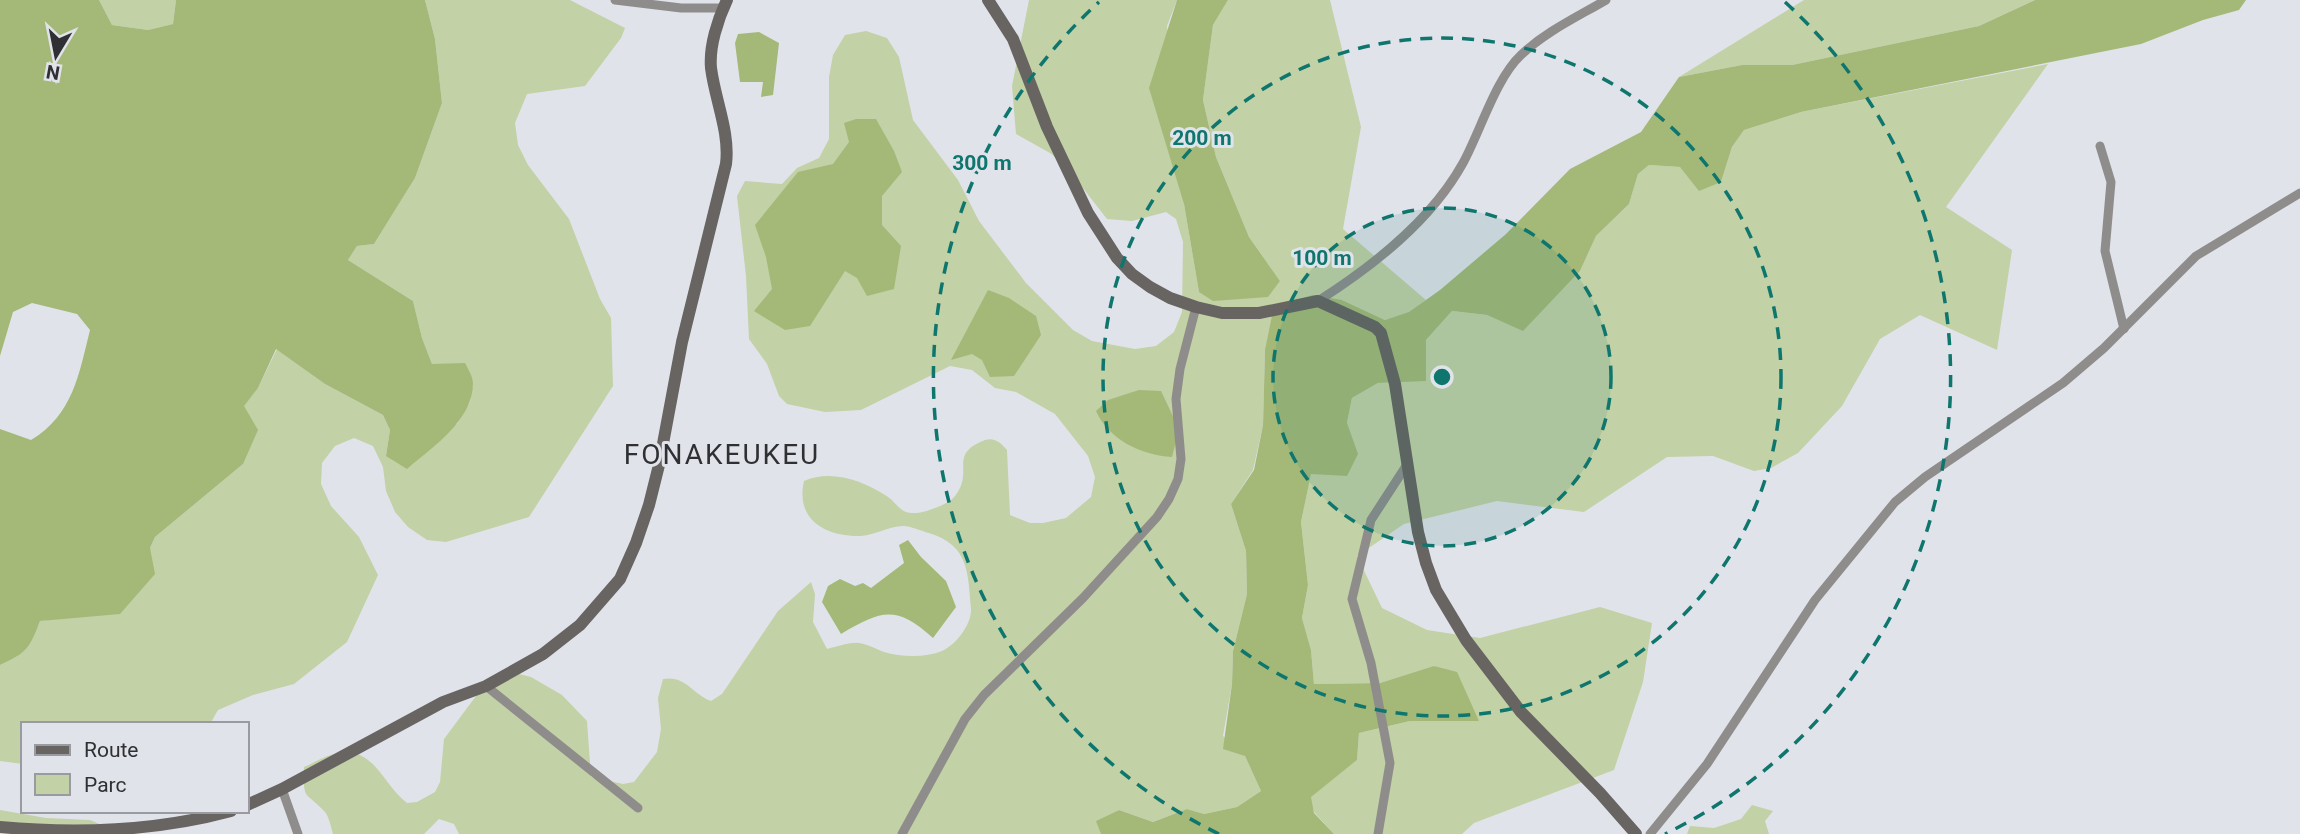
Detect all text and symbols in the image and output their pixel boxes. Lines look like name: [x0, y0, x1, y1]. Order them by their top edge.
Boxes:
north arrow: [21, 21, 91, 91]
text: N: [45, 60, 62, 85]
text: 200 m: [1172, 126, 1232, 150]
text: 300 m: [952, 151, 1012, 175]
text: 100 m: [1292, 246, 1352, 270]
centre of rings: [1430, 365, 1454, 389]
district label: FONAKEUKEU: [624, 438, 820, 471]
legend: [21, 722, 248, 813]
text: Route: [84, 738, 139, 762]
text: Parc: [84, 773, 126, 797]

